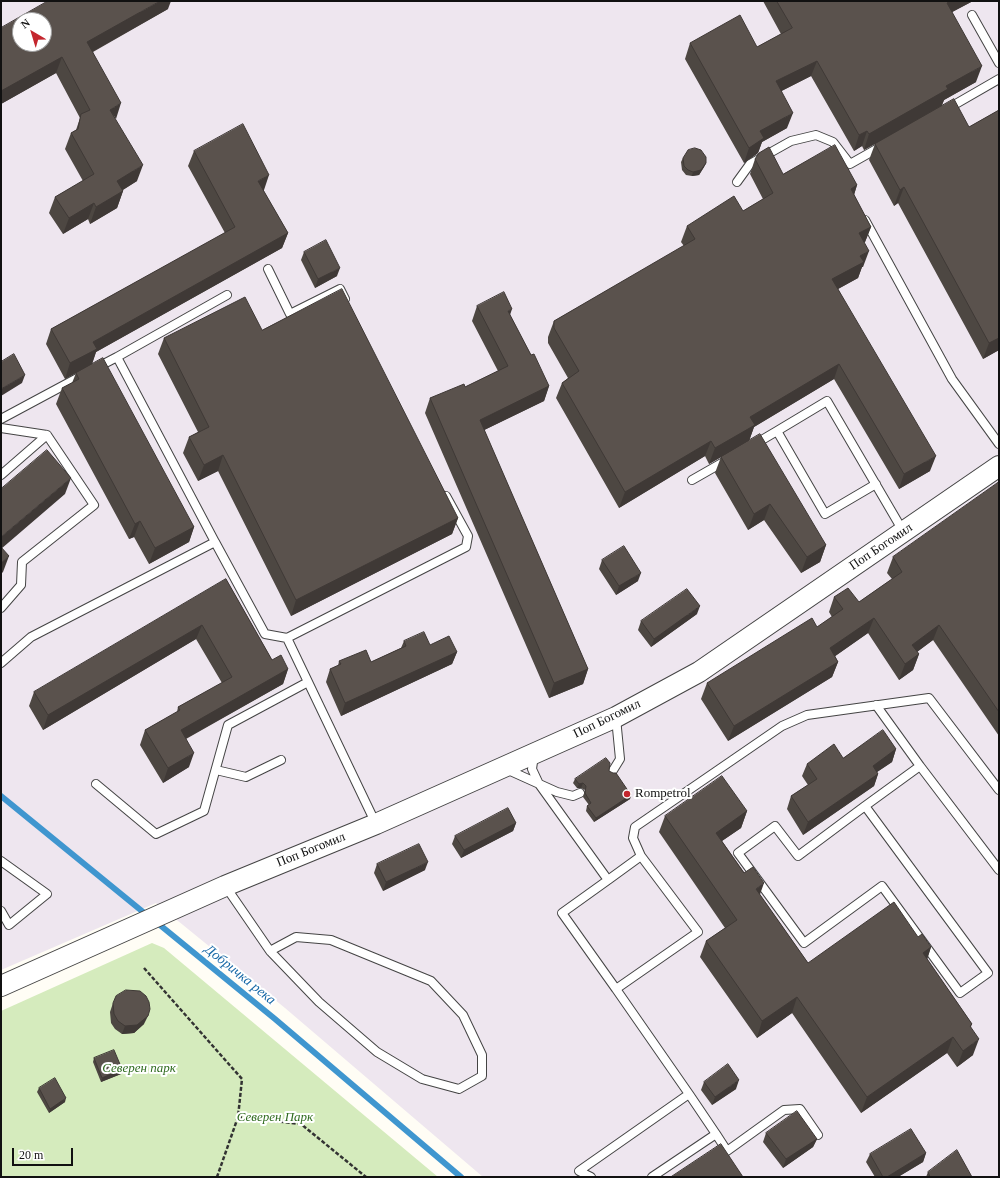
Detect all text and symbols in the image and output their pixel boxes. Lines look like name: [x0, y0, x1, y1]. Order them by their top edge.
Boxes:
north arrow: [12, 12, 52, 52]
text: N: [18, 16, 32, 31]
street label: Поп Богомил: [846, 520, 916, 574]
street label: Поп Богомил: [571, 696, 643, 742]
place label: Rompetrol: [635, 786, 691, 802]
marker: Rompetrol: [622, 789, 632, 799]
street label: Поп Богомил: [274, 829, 348, 871]
water label: Добричка река: [201, 941, 279, 1009]
park label: Северен парк: [102, 1061, 176, 1077]
park label: Северен Парк: [237, 1110, 313, 1126]
scale bar: [14, 1140, 75, 1166]
text: 20 m: [19, 1148, 43, 1162]

